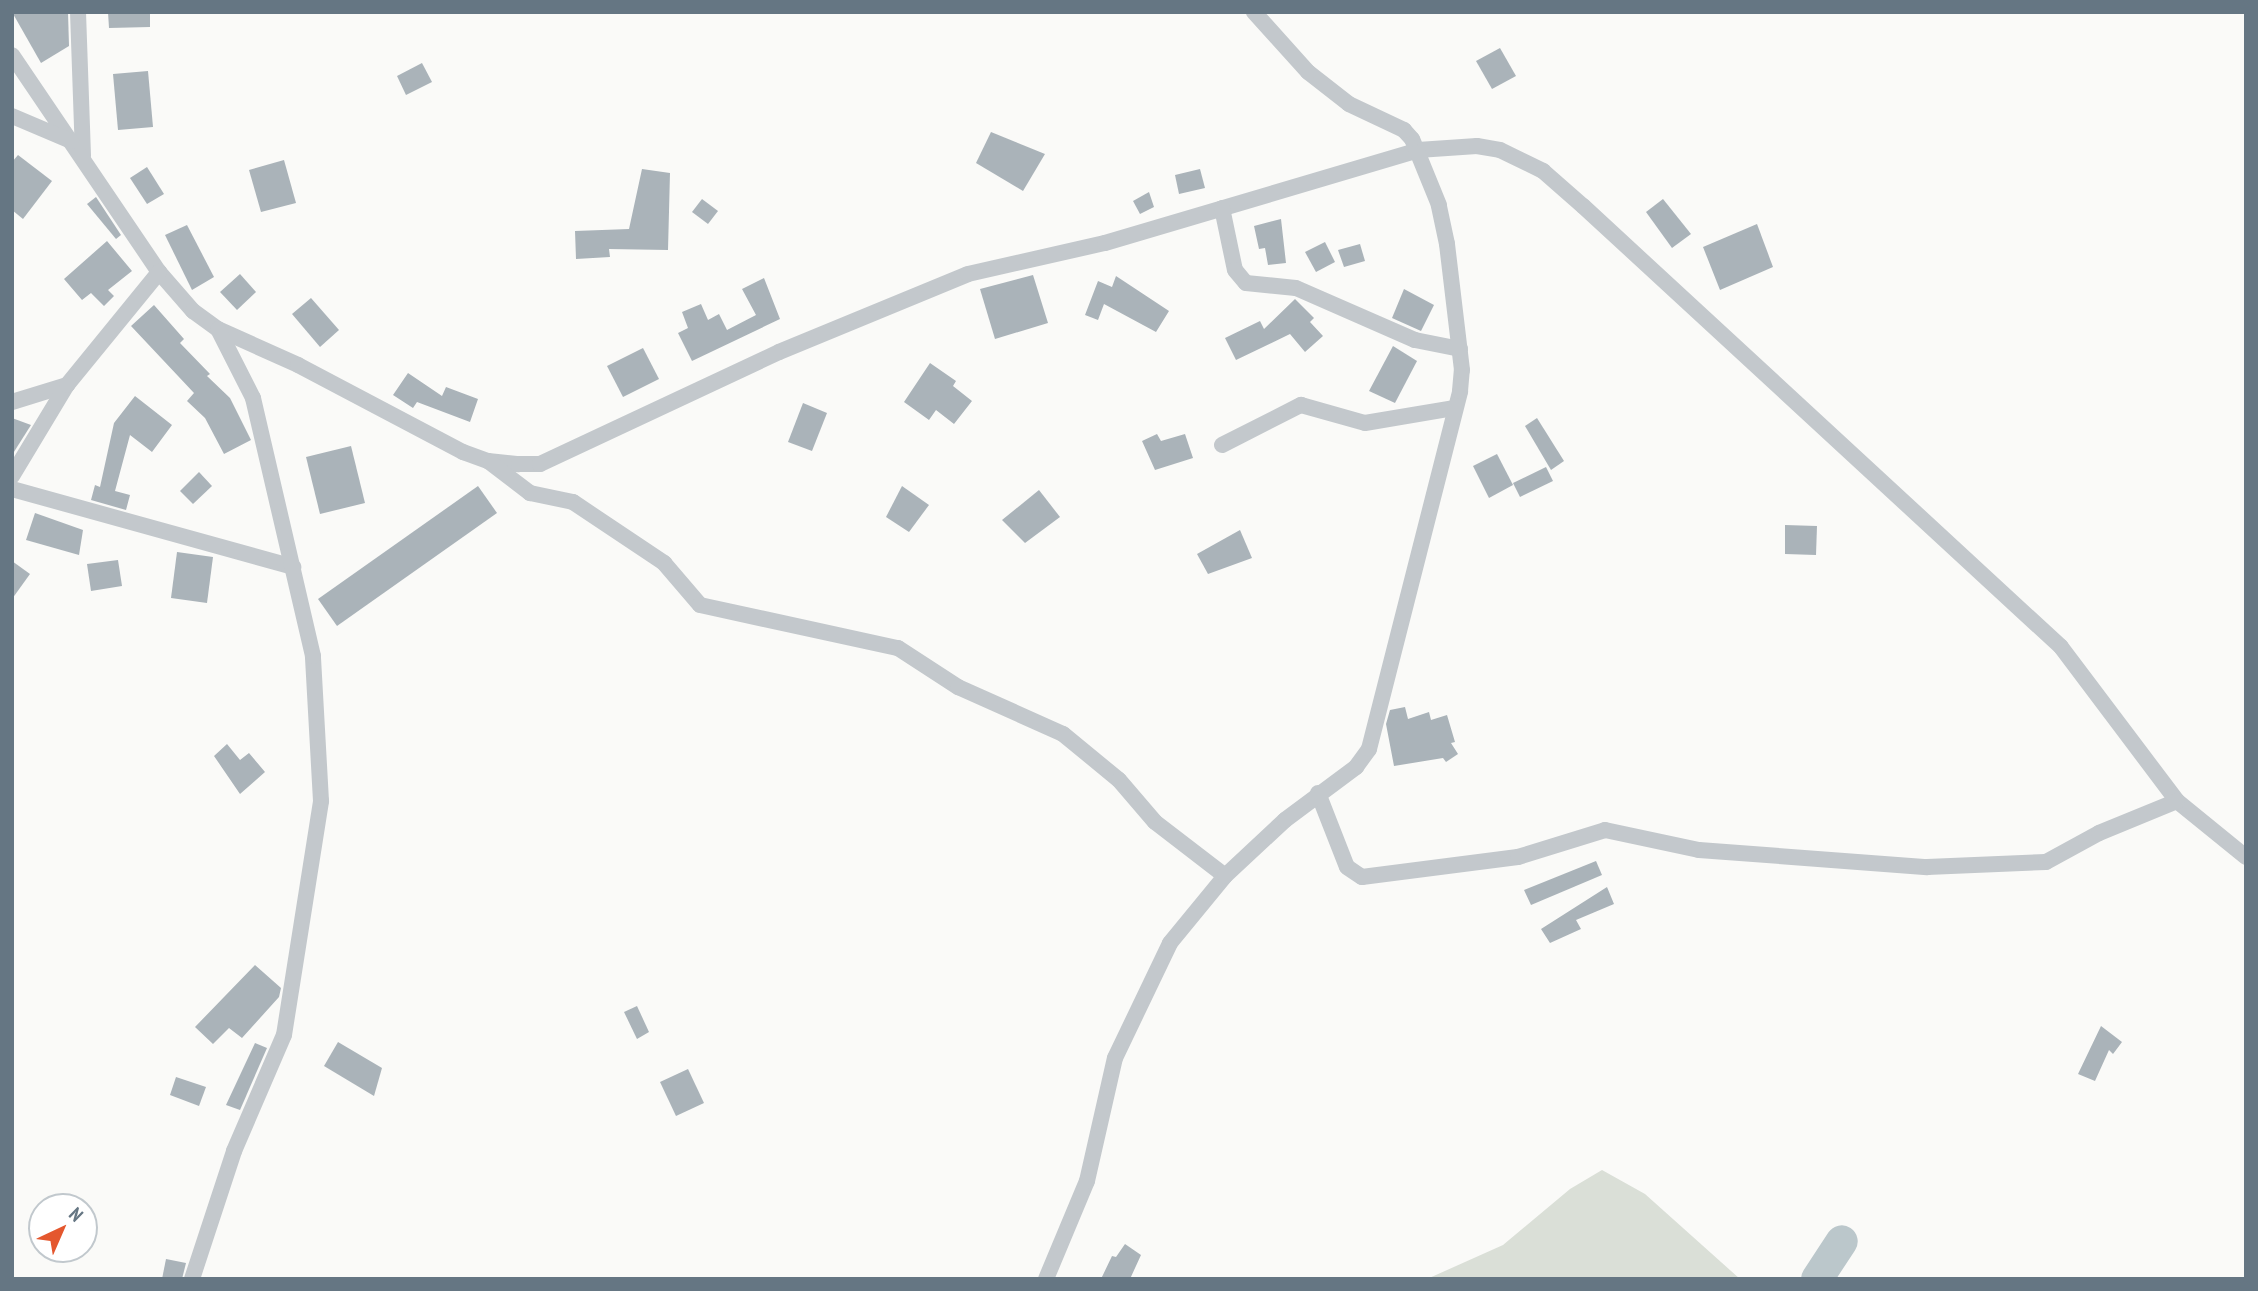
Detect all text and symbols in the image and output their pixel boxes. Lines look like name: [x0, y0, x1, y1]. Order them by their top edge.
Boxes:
north arrow: [28, 1193, 98, 1263]
text: N: [64, 1202, 88, 1227]

